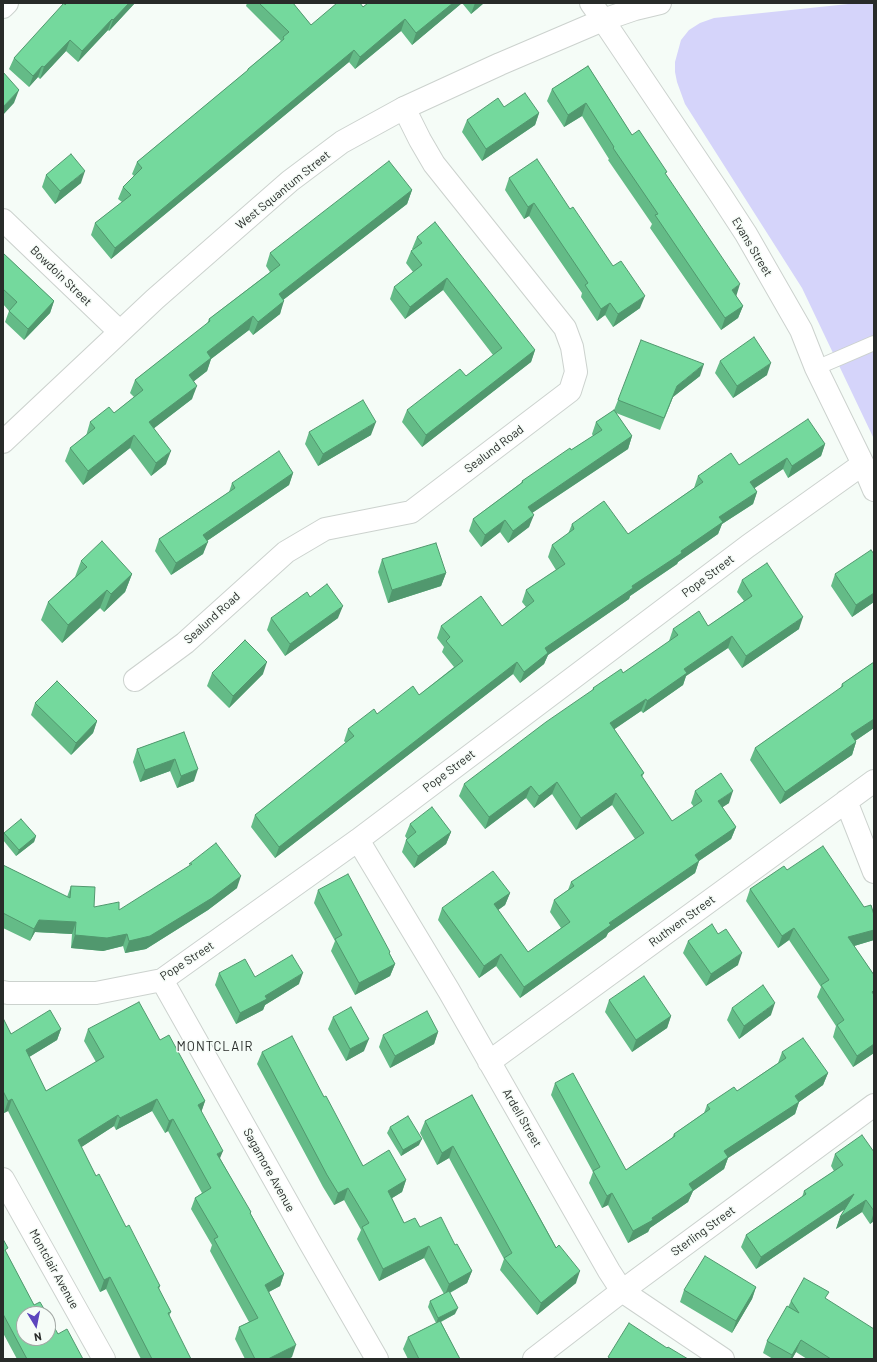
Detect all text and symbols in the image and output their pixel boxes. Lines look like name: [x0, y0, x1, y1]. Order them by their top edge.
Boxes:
street label: West Squantum Street: [233, 147, 333, 233]
street label: Evans Street: [729, 215, 775, 279]
street label: Bowdoin Street: [27, 243, 95, 309]
street label: Sealund Road: [462, 422, 526, 476]
street label: Pope Street: [679, 552, 737, 600]
street label: Sealund Road: [181, 589, 243, 647]
street label: Pope Street: [420, 747, 478, 795]
street label: Ruthven Street: [646, 892, 718, 950]
street label: Pope Street: [157, 938, 217, 984]
district label: MONTCLAIR: [177, 1039, 253, 1055]
street label: Ardell Street: [499, 1086, 545, 1150]
street label: Sagamore Avenue: [240, 1126, 298, 1214]
street label: Sterling Street: [668, 1203, 738, 1259]
street label: Montclair Avenue: [26, 1227, 82, 1311]
north arrow: [16, 1306, 56, 1346]
text: N: [33, 1330, 43, 1344]

